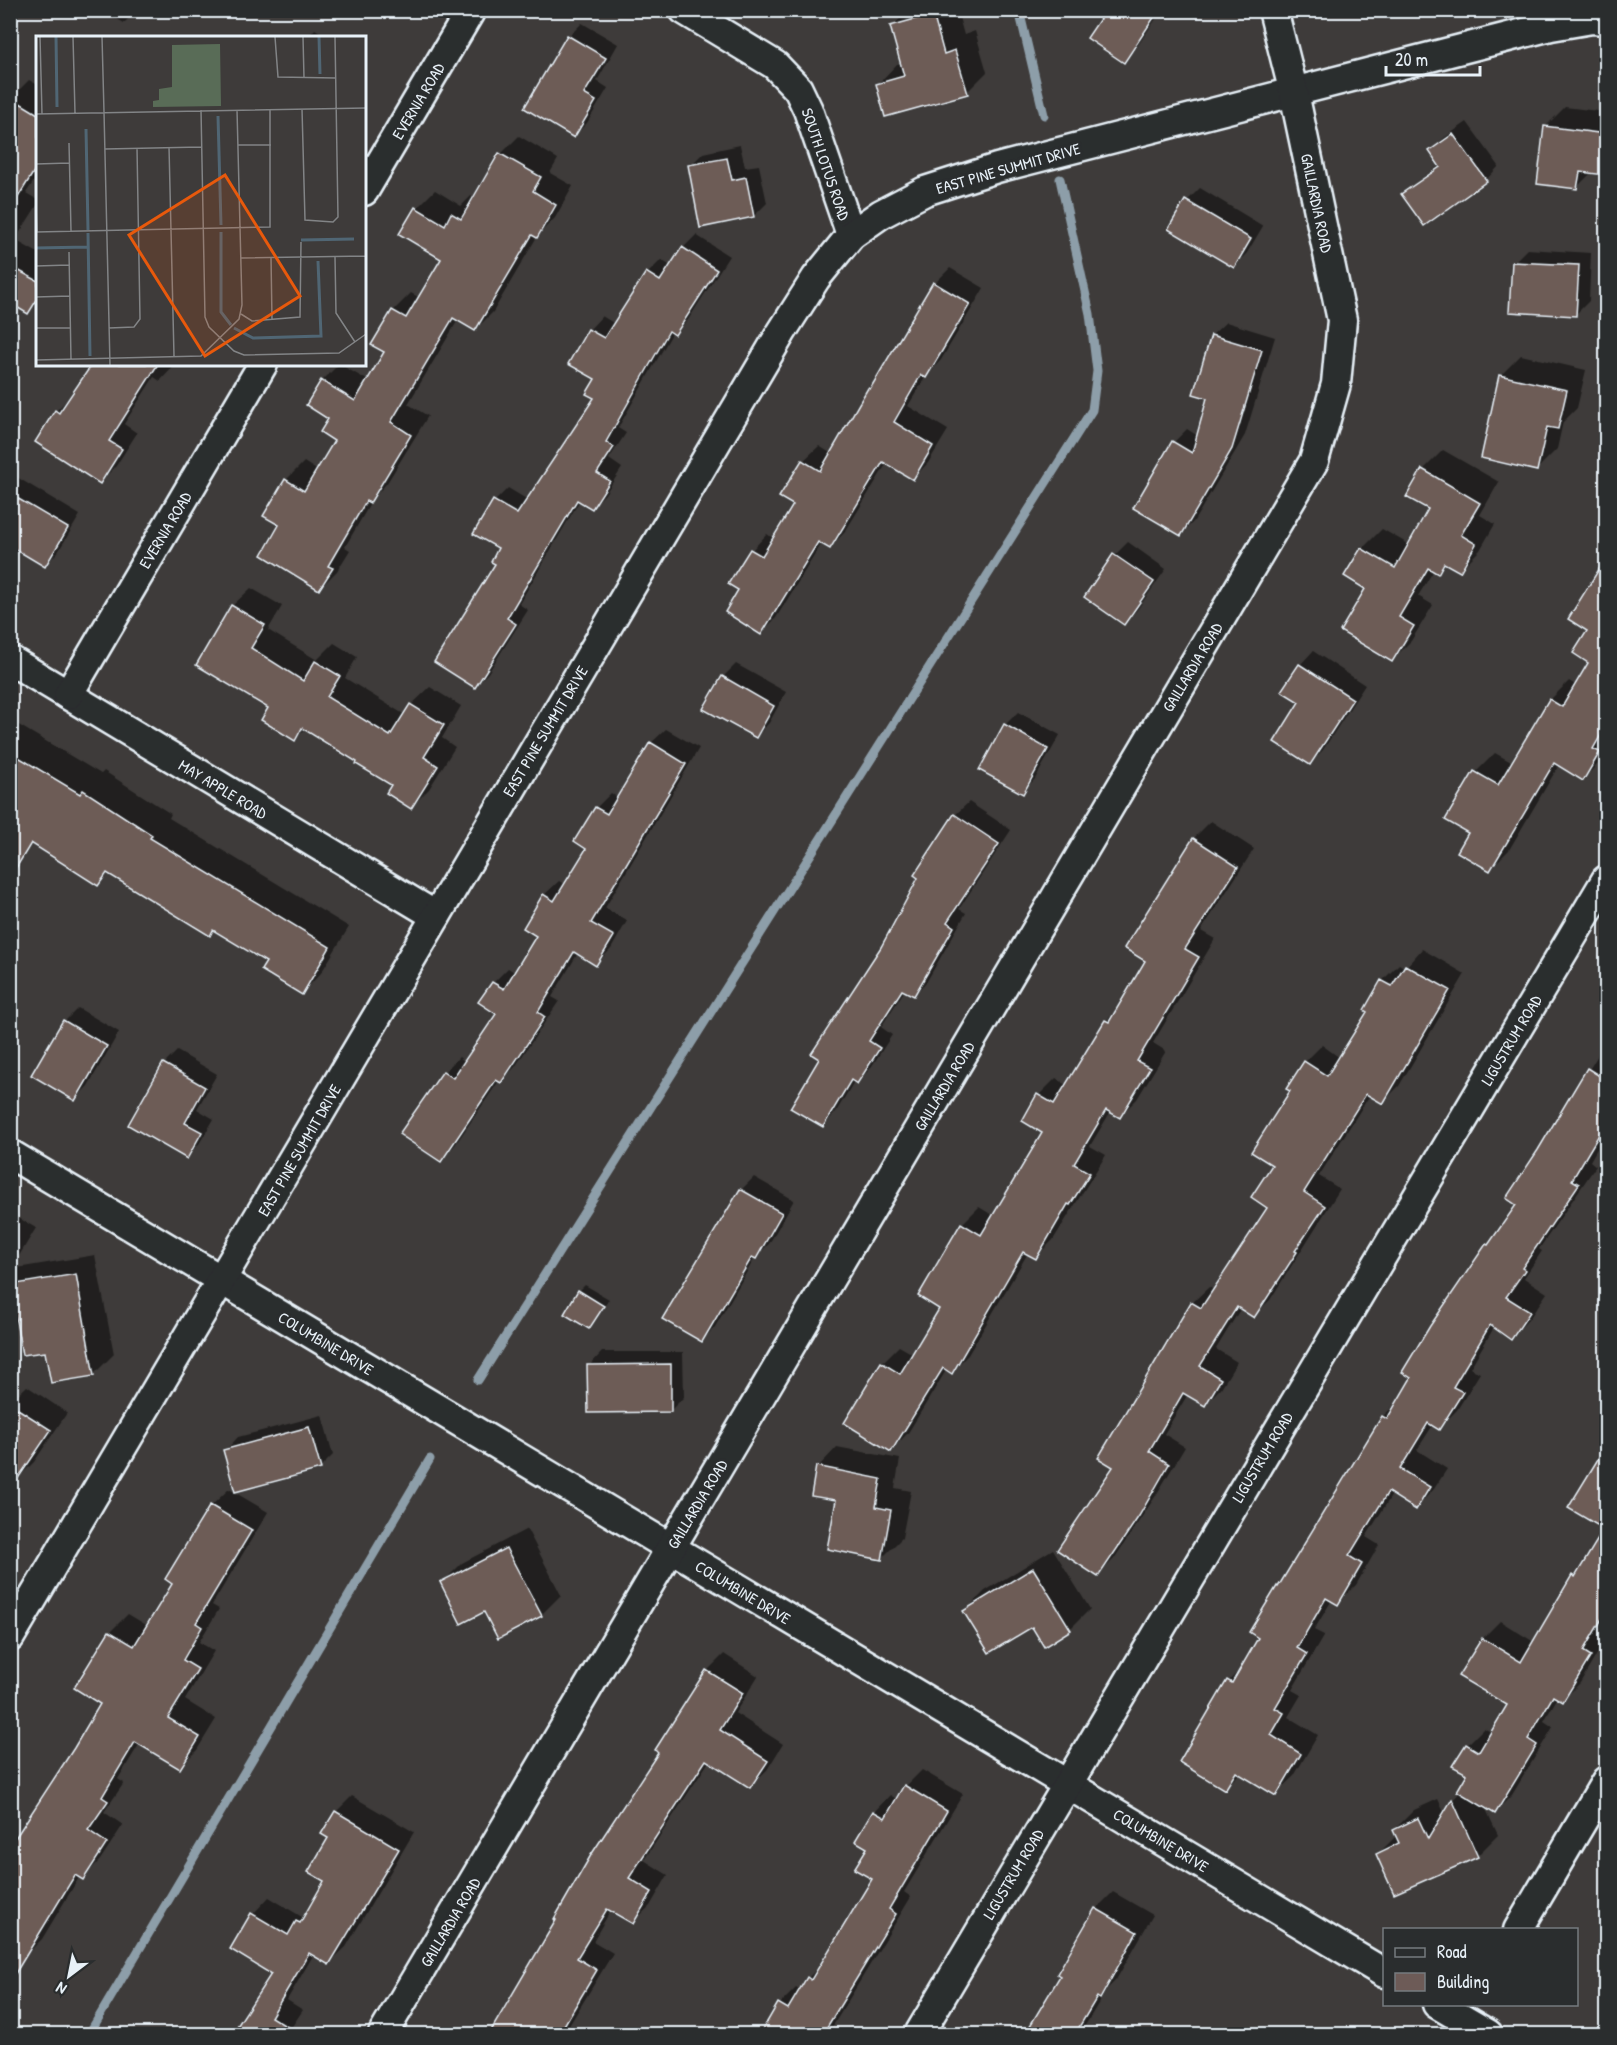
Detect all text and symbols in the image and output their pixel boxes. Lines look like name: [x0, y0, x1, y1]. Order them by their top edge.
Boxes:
inset map: [36, 36, 366, 366]
scale bar: [1386, 39, 1480, 77]
text: 20 m: [1395, 47, 1428, 72]
street label: EVERNIA ROAD: [386, 58, 450, 143]
street label: SOUTH LOTUS ROAD: [796, 105, 856, 223]
street label: EAST PINE SUMMIT DRIVE: [933, 137, 1083, 199]
street label: GAILLARDIA ROAD: [1296, 151, 1338, 255]
street label: EVERNIA ROAD: [133, 487, 197, 572]
street label: GAILLARDIA ROAD: [1157, 618, 1228, 716]
street label: EAST PINE SUMMIT DRIVE: [497, 662, 593, 800]
street label: MAY APPLE ROAD: [175, 754, 272, 824]
street label: LIGUSTRUM ROAD: [1475, 990, 1547, 1089]
street label: GAILLARDIA ROAD: [909, 1037, 980, 1135]
street label: EAST PINE SUMMIT DRIVE: [252, 1080, 346, 1220]
street label: COLUMBINE DRIVE: [274, 1306, 378, 1380]
street label: LIGUSTRUM ROAD: [1226, 1407, 1298, 1506]
street label: GAILLARDIA ROAD: [662, 1455, 733, 1553]
street label: COLUMBINE DRIVE: [691, 1555, 795, 1629]
street label: COLUMBINE DRIVE: [1109, 1803, 1213, 1877]
street label: LIGUSTRUM ROAD: [977, 1824, 1049, 1923]
street label: GAILLARDIA ROAD: [415, 1873, 486, 1971]
legend: [1383, 1928, 1578, 2006]
text: Road: [1437, 1939, 1467, 1964]
north arrow: [39, 1946, 99, 2006]
text: Building: [1437, 1969, 1489, 1994]
text: N: [51, 1977, 70, 2000]

